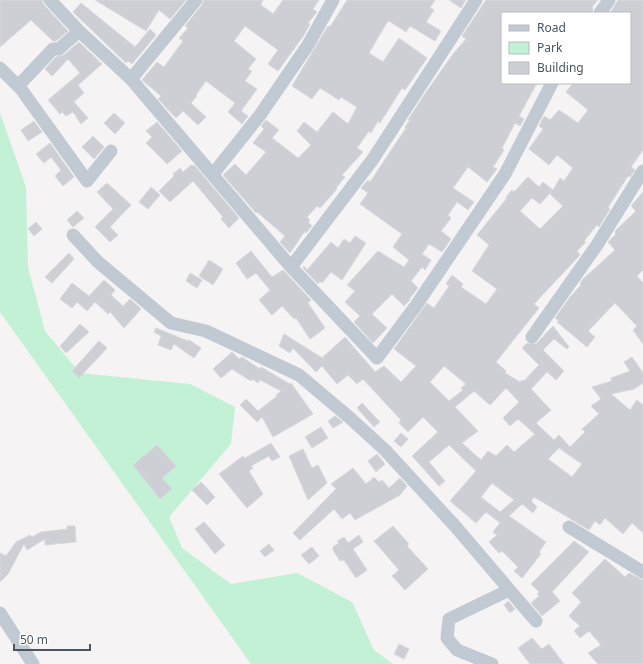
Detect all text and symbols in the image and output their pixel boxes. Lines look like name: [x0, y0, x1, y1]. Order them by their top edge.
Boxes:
legend: [501, 12, 631, 84]
text: Road: [537, 19, 566, 36]
text: Park: [537, 39, 563, 56]
text: Building: [537, 59, 584, 76]
scale bar: [14, 626, 90, 652]
text: 50 m: [20, 631, 48, 648]

